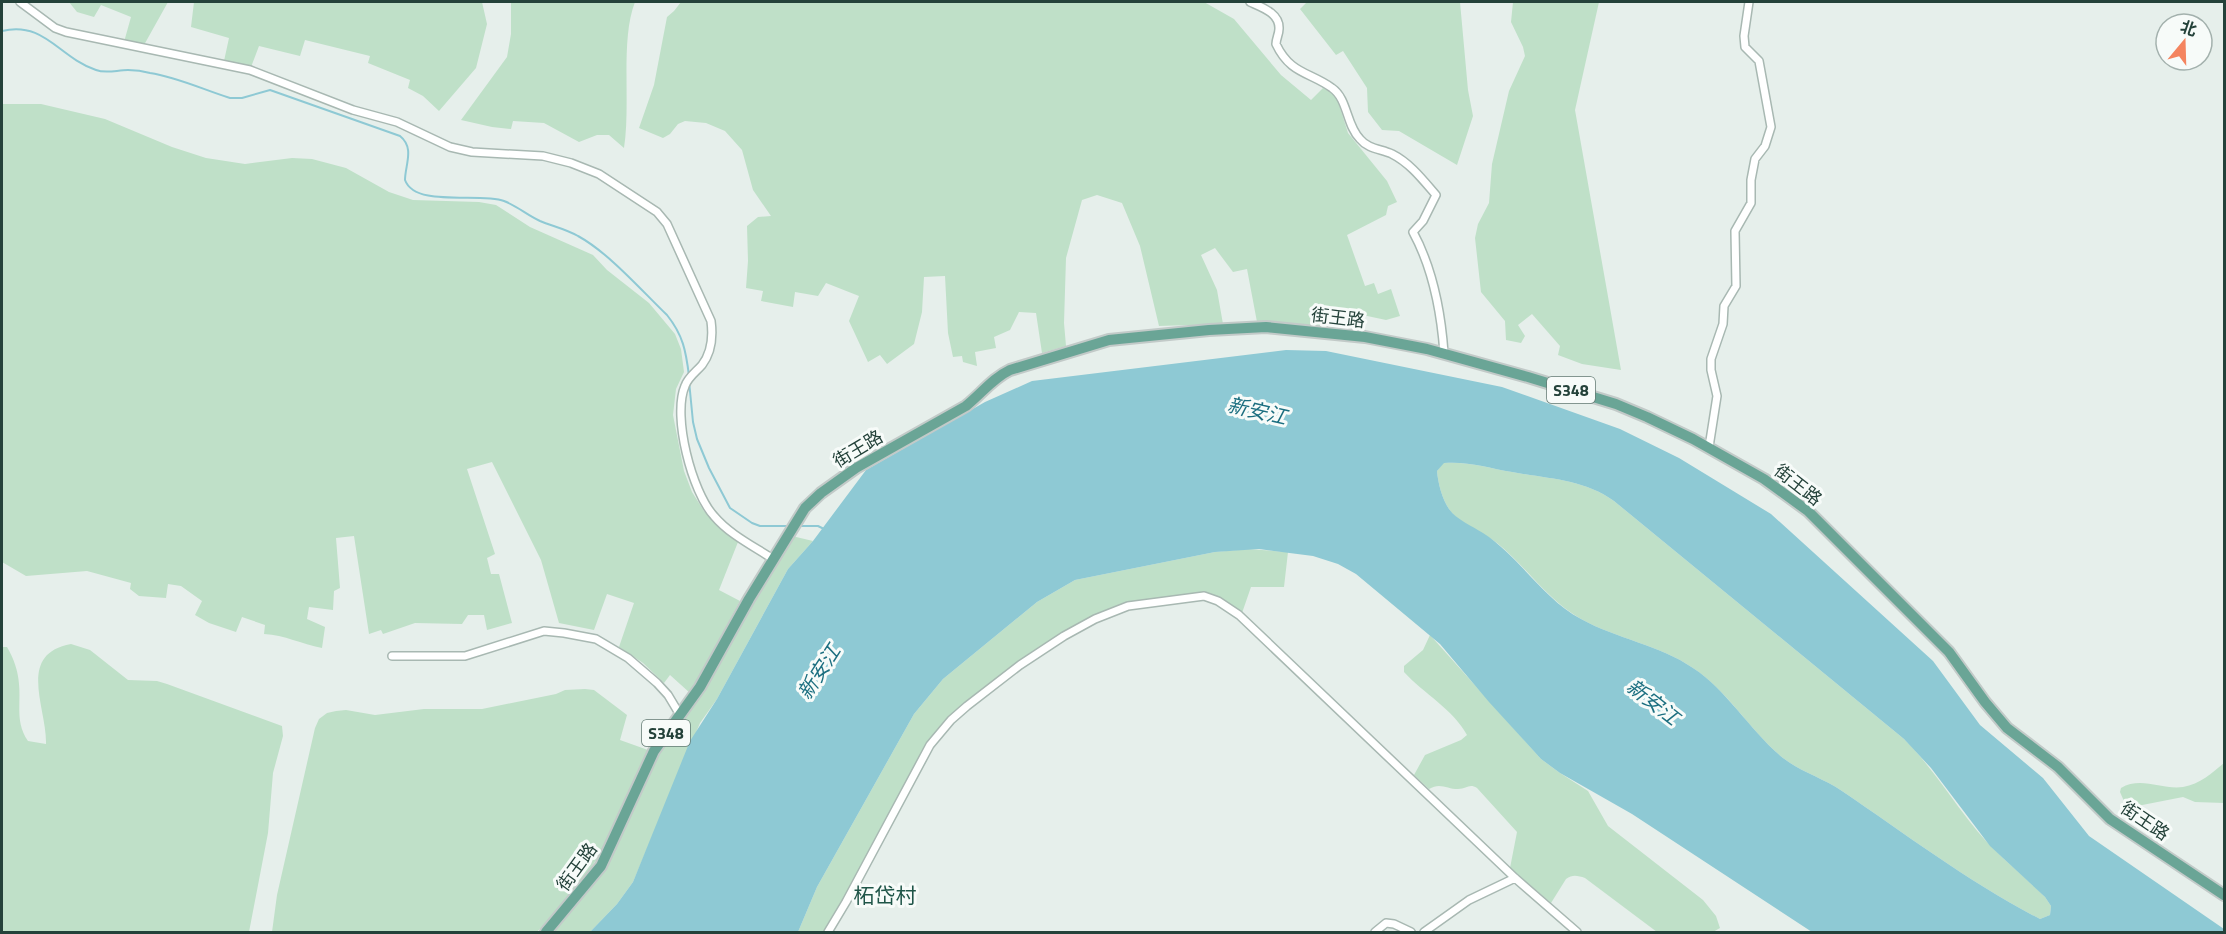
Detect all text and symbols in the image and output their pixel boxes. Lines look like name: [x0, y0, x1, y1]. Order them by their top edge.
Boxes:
north arrow: [2154, 12, 2214, 72]
text: 北: [2177, 14, 2200, 42]
street label: 街王路: [1310, 301, 1367, 334]
road number: S348: [1547, 377, 1595, 403]
water label: 新安江: [1224, 389, 1292, 433]
street label: 街王路: [828, 423, 888, 474]
street label: 街王路: [1769, 457, 1828, 512]
water label: 新安江: [789, 636, 849, 705]
water label: 新安江: [1620, 671, 1688, 734]
road number: S348: [642, 720, 690, 746]
street label: 街王路: [2115, 794, 2175, 847]
street label: 街王路: [550, 837, 603, 896]
district label: 柘岱村: [854, 879, 917, 911]

